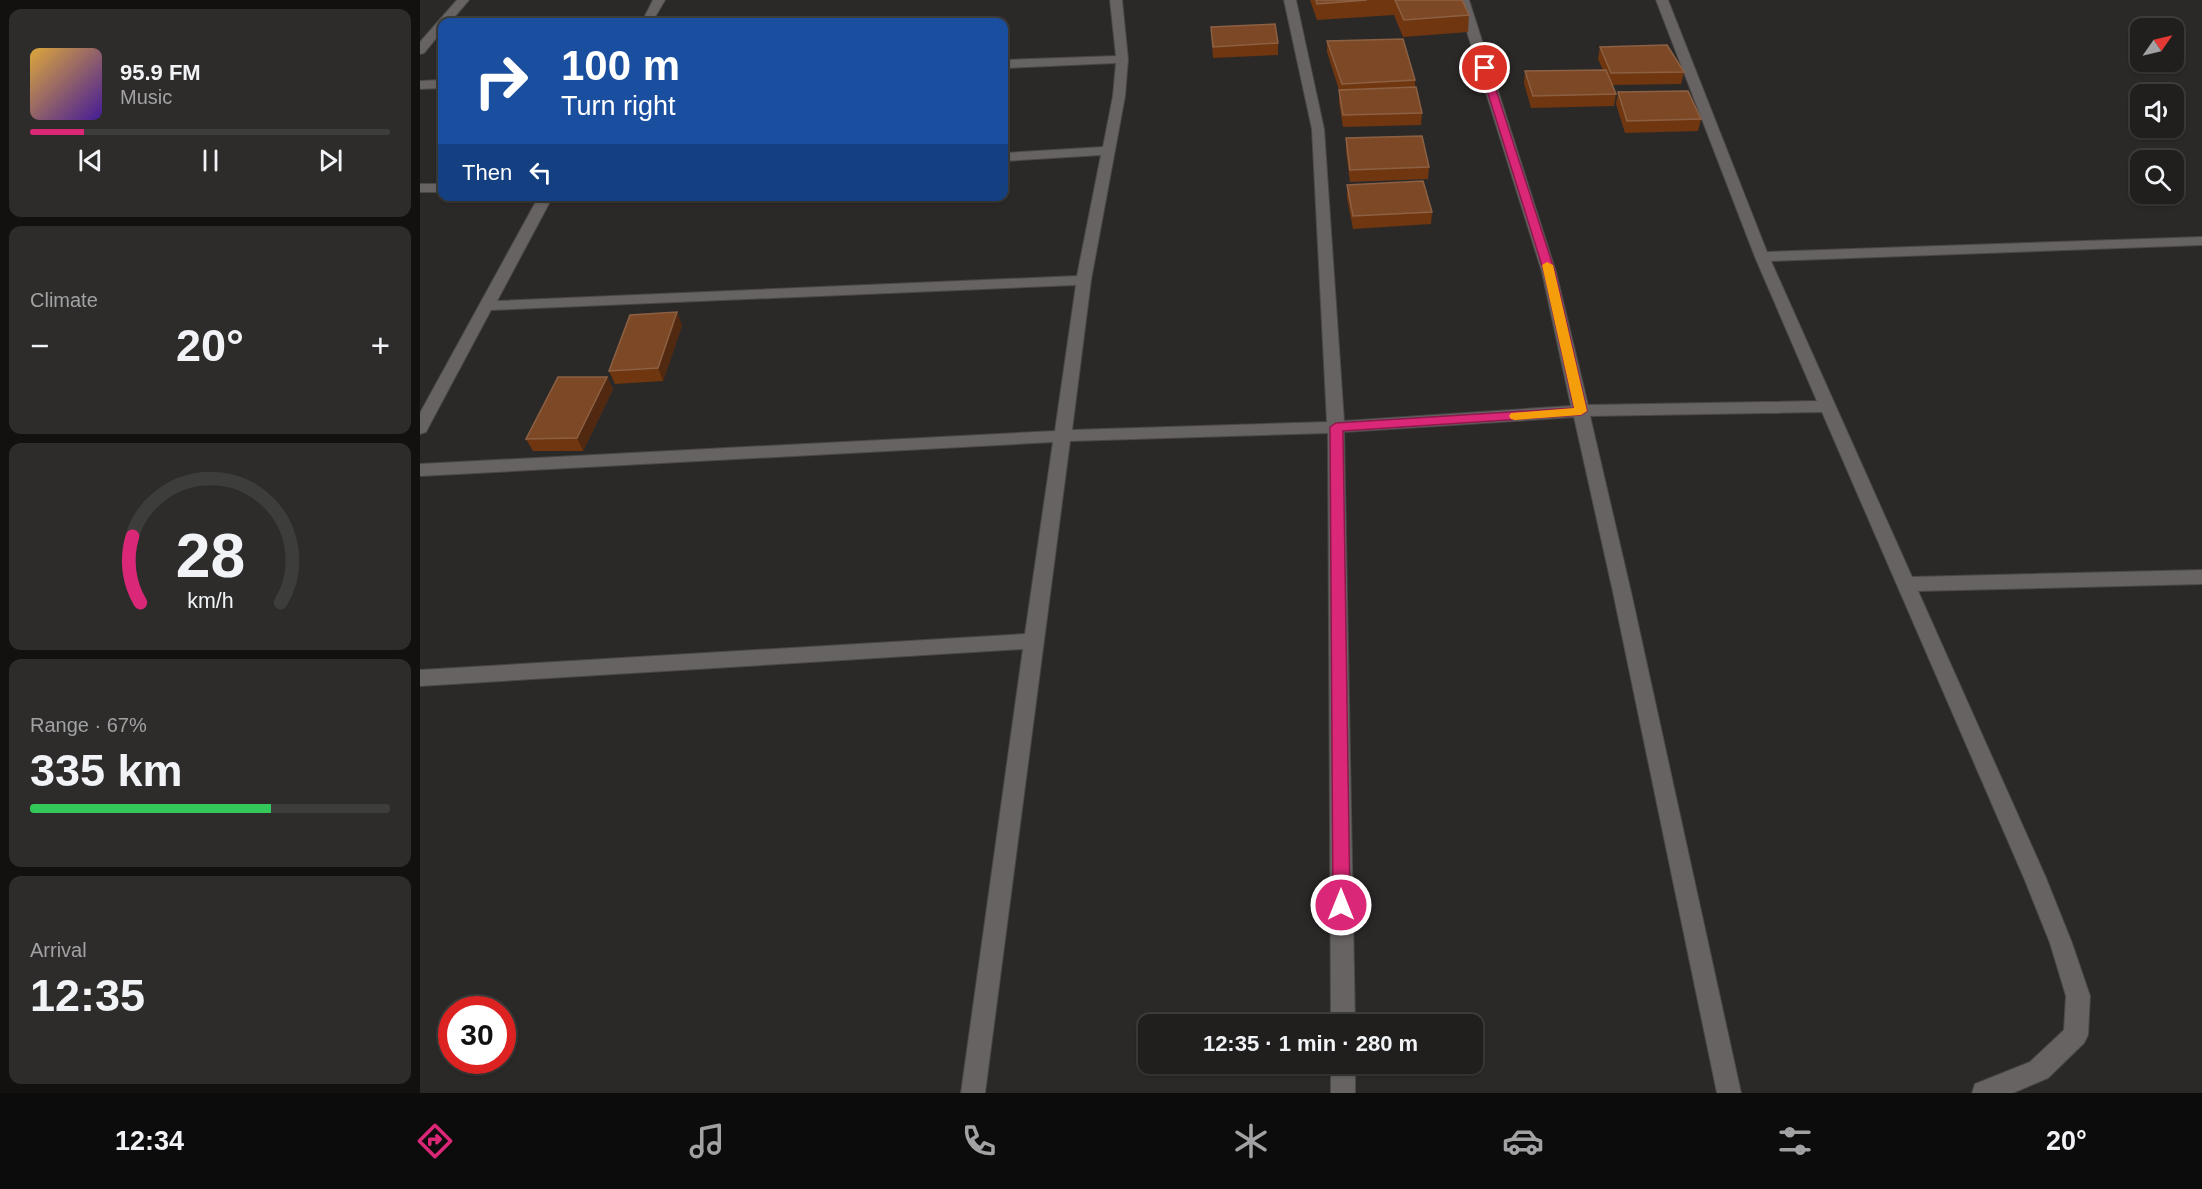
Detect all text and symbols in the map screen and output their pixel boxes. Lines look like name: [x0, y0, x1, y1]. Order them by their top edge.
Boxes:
north arrow: [2130, 18, 2184, 72]
map controls: [2130, 18, 2184, 204]
icon: right: [462, 42, 540, 120]
text: 100 m: [561, 42, 680, 89]
pin: [1459, 42, 1510, 93]
icon: arrive: [1468, 51, 1501, 84]
text: 95.9 FM: [120, 60, 201, 85]
button: sound: [2130, 84, 2184, 138]
text: Music: [120, 86, 172, 108]
text: Turn right: [561, 91, 676, 121]
icon: previous: [74, 144, 107, 177]
icon: pause: [194, 144, 227, 177]
icon: next: [314, 144, 347, 177]
button: search: [2130, 150, 2184, 204]
icon: left: [524, 156, 557, 189]
text: Then: [462, 160, 512, 185]
text: Climate: [30, 289, 98, 311]
text: 20°: [176, 320, 244, 371]
text: −: [30, 327, 49, 364]
text: +: [371, 327, 390, 364]
text: 28: [175, 522, 245, 591]
text: km/h: [187, 590, 233, 614]
text: Range · 67%: [30, 714, 147, 736]
text: 335 km: [30, 745, 183, 796]
position arrow: [1309, 873, 1373, 937]
text: Arrival: [30, 939, 87, 961]
text: 12:35: [30, 970, 145, 1021]
speed limit sign: 30: [438, 996, 516, 1074]
text: 12:35 · 1 min · 280 m: [1203, 1031, 1418, 1056]
icon: directions: [414, 1120, 456, 1162]
icon: music: [686, 1120, 728, 1162]
icon: phone: [958, 1120, 1000, 1162]
icon: climate: [1230, 1120, 1272, 1162]
icon: car: [1502, 1120, 1544, 1162]
icon: filters: [1774, 1120, 1816, 1162]
text: 12:34: [115, 1126, 184, 1156]
text: 20°: [2046, 1126, 2087, 1156]

